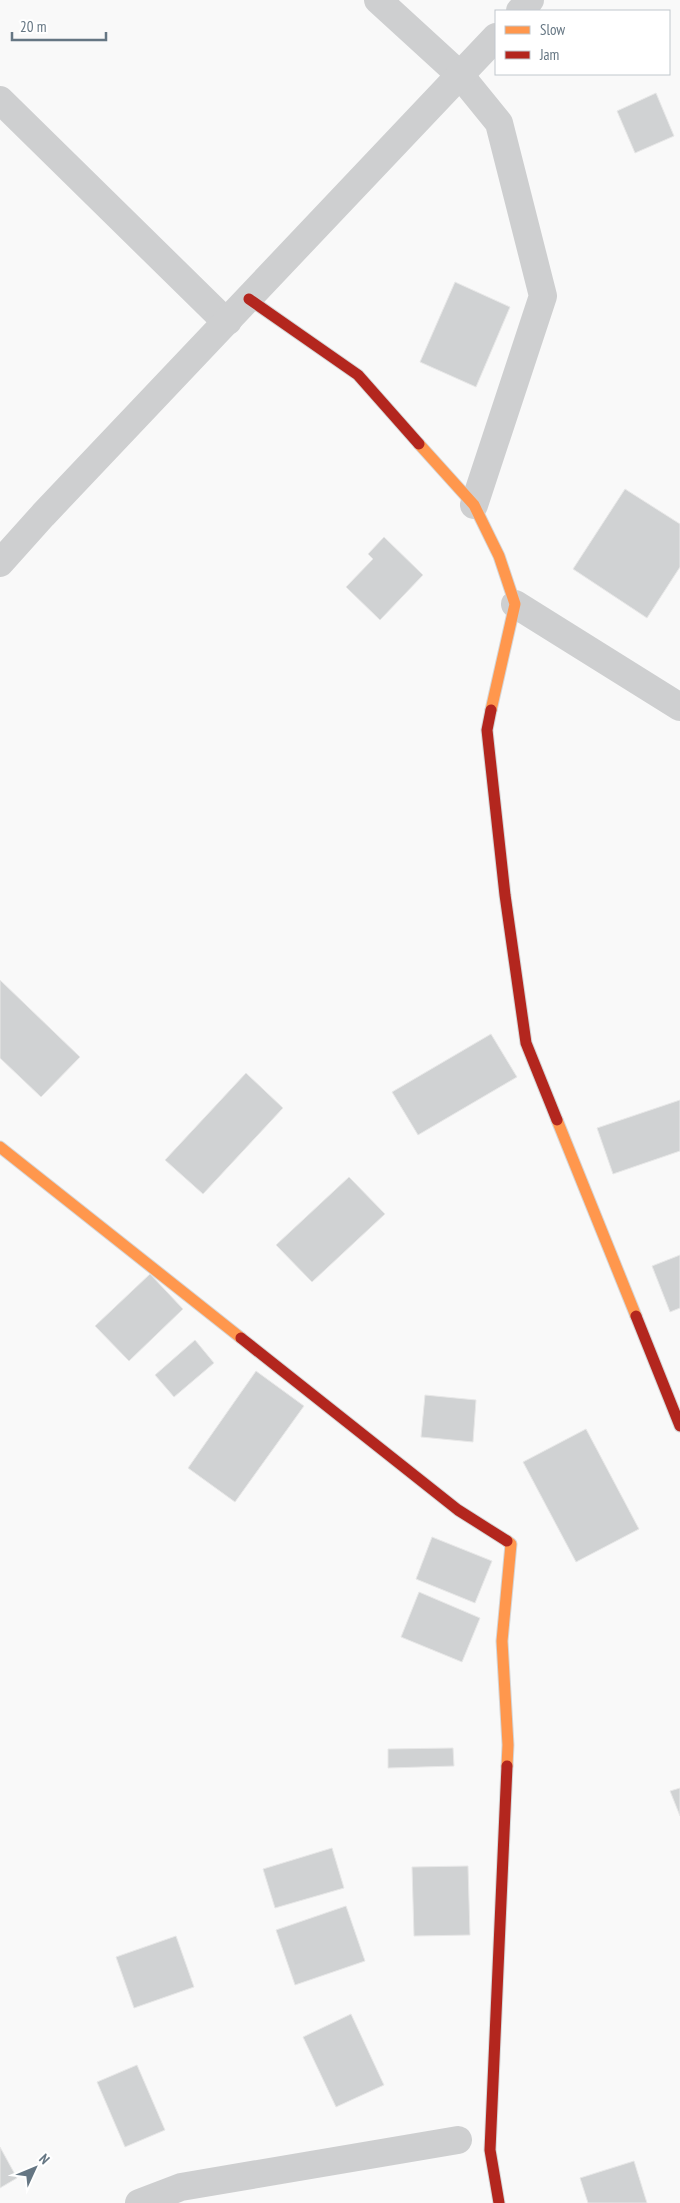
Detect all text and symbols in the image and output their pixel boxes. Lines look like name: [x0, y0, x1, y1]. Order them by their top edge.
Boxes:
scale bar: [12, 10, 106, 42]
legend: [495, 10, 670, 75]
text: 20 m: [20, 17, 46, 36]
text: Slow: [540, 20, 565, 39]
text: Jam: [539, 45, 559, 64]
north arrow: [10, 2143, 60, 2193]
text: N: [35, 2150, 53, 2168]

